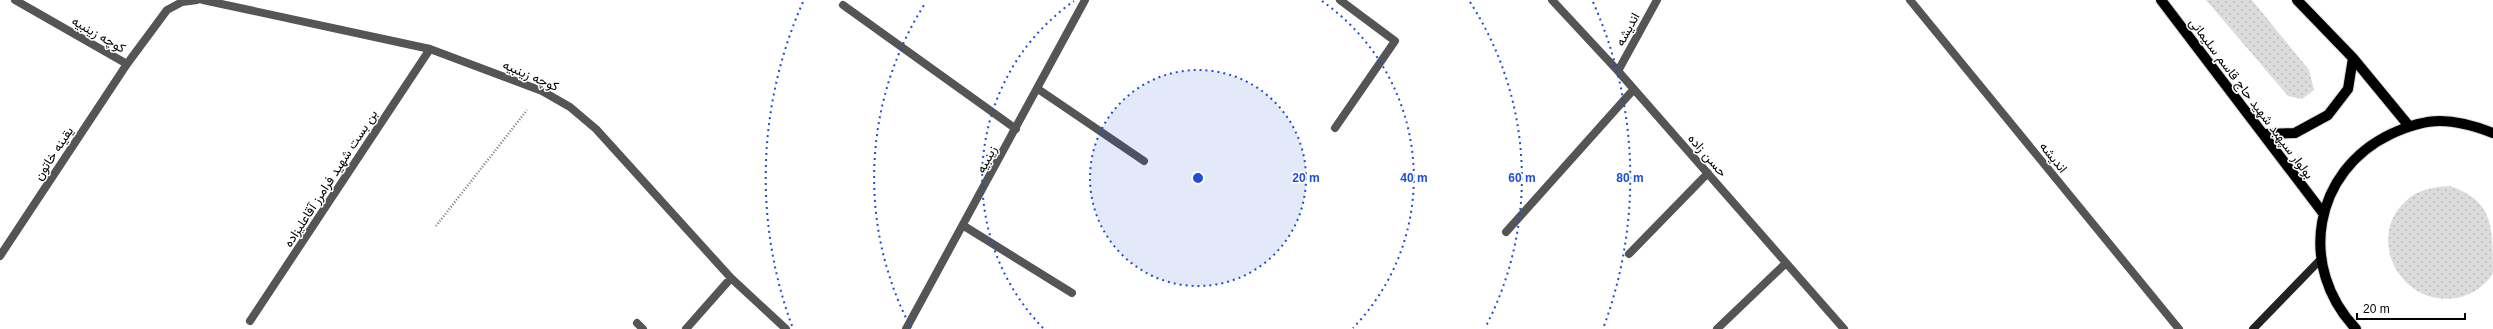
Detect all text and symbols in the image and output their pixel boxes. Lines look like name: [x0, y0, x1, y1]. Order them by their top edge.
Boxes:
street label: اندیشه: [1612, 10, 1643, 48]
street label: کوچه زینبیه: [68, 13, 128, 58]
street label: بولوار سپهبد شهید حاج قاسم سلیمانی: [2185, 15, 2317, 183]
street label: کوچه زینبیه: [500, 57, 561, 96]
street label: بن بست شهید فرامرز آقاعلیزاده: [280, 107, 381, 250]
street label: یقینه خاتون: [31, 124, 77, 183]
street label: حسن زاده: [1684, 131, 1730, 181]
street label: اندیشه: [2037, 139, 2071, 176]
street label: زینبیه: [973, 143, 1001, 176]
centre of rings: [1191, 171, 1205, 185]
text: 20 m: [1292, 171, 1320, 185]
text: 40 m: [1400, 171, 1428, 185]
text: 60 m: [1508, 171, 1536, 185]
text: 80 m: [1616, 171, 1644, 185]
scale bar: [2357, 295, 2465, 321]
text: 20 m: [2363, 302, 2390, 316]

